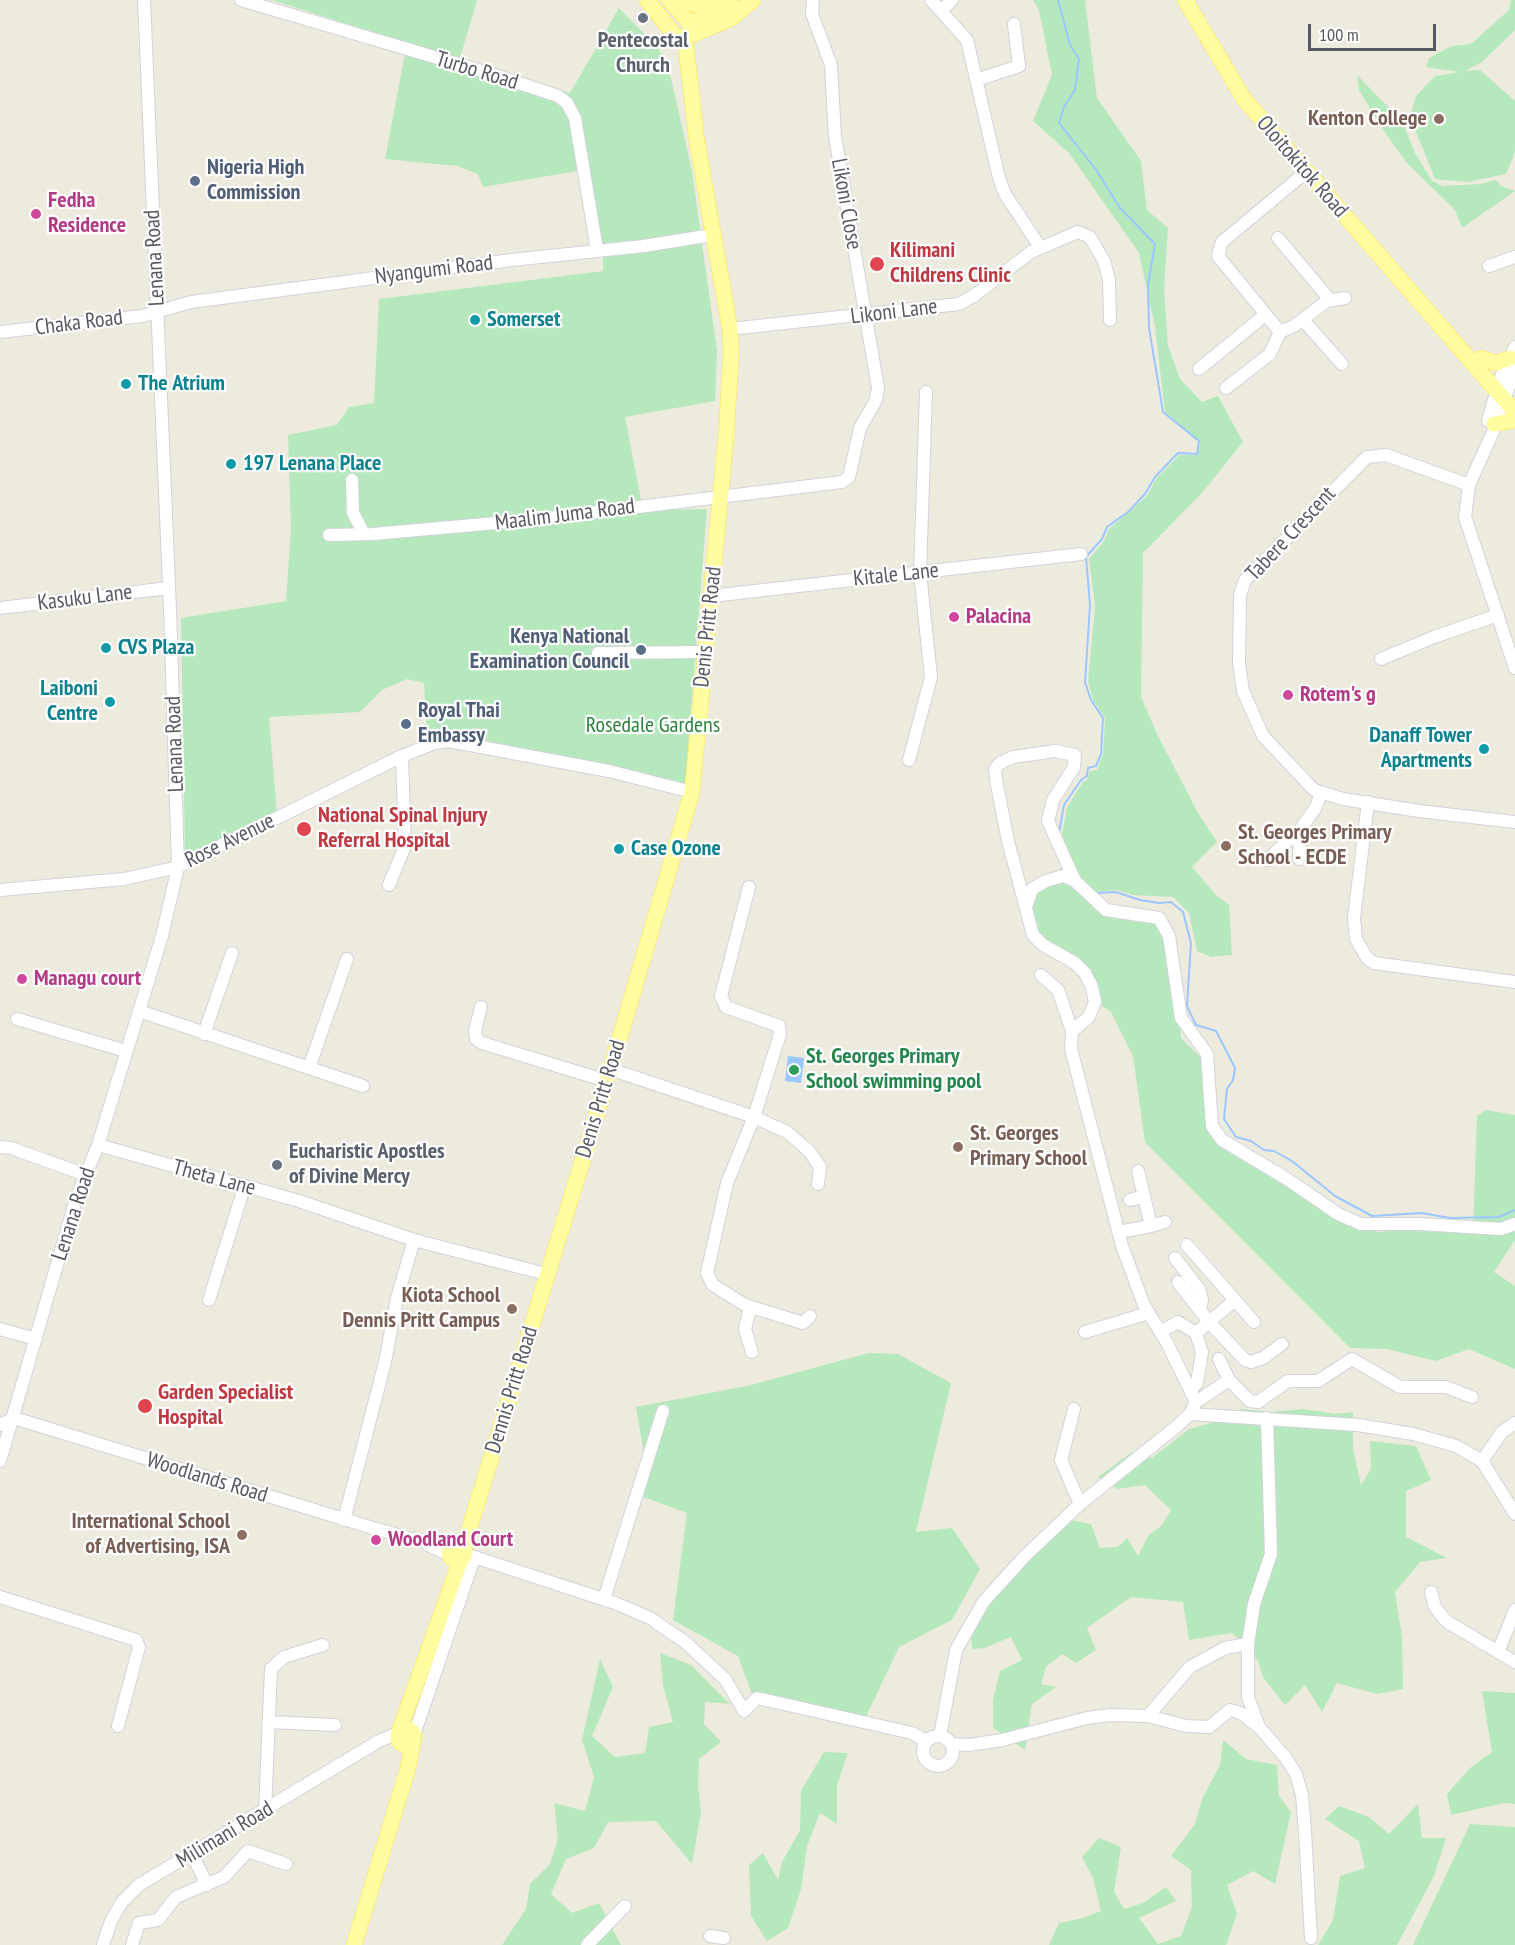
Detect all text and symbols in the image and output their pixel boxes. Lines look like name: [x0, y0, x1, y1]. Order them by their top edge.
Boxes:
marker: Pentecostal Church: [636, 11, 650, 25]
scale bar: [1311, 12, 1438, 50]
text: 100 m: [1319, 23, 1359, 46]
place label: Pentecostal Church: [598, 28, 688, 80]
street label: Turbo Road: [433, 46, 521, 96]
place label: Kenton College: [1308, 106, 1427, 132]
street label: Oloitokitok Road: [1251, 111, 1353, 223]
marker: Kenton College: [1432, 112, 1446, 126]
place label: Nigeria High Commission: [207, 155, 304, 206]
street label: Likoni Close: [825, 156, 867, 252]
marker: Nigeria High Commission: [188, 174, 202, 188]
place label: Fedha Residence: [48, 188, 126, 240]
marker: Fedha Residence: [29, 207, 43, 221]
street label: Lenana Road: [139, 209, 171, 307]
place label: Kilimani Childrens Clinic: [890, 238, 1011, 290]
street label: Nyangumi Road: [373, 250, 495, 290]
marker: Kilimani Childrens Clinic: [868, 255, 886, 273]
street label: Likoni Lane: [849, 294, 939, 330]
street label: Chaka Road: [34, 305, 124, 341]
place label: Somerset: [487, 307, 560, 333]
marker: Somerset: [468, 313, 482, 327]
place label: The Atrium: [138, 371, 225, 397]
marker: The Atrium: [119, 377, 133, 391]
place label: 197 Lenana Place: [243, 451, 381, 477]
marker: 197 Lenana Place: [224, 457, 238, 471]
street label: Tabere Crescent: [1241, 481, 1341, 587]
street label: Maalim Juma Road: [494, 493, 636, 537]
street label: Kitale Lane: [852, 557, 940, 593]
street label: Denis Pritt Road: [689, 565, 727, 689]
street label: Kasuku Lane: [36, 579, 134, 617]
place label: Palacina: [966, 604, 1031, 630]
marker: Palacina: [947, 610, 961, 624]
place label: Kenya National Examination Council: [470, 624, 629, 676]
place label: CVS Plaza: [118, 635, 194, 661]
marker: CVS Plaza: [99, 641, 113, 655]
marker: Kenya National Examination Council: [634, 643, 648, 657]
place label: Laiboni Centre: [40, 676, 98, 728]
place label: Rotem's g: [1300, 682, 1376, 708]
marker: Rotem's g: [1281, 688, 1295, 702]
marker: Laiboni Centre: [103, 695, 117, 709]
street label: Lenana Road: [160, 695, 190, 793]
place label: Royal Thai Embassy: [418, 698, 500, 750]
park label: Rosedale Gardens: [586, 713, 720, 739]
marker: Royal Thai Embassy: [399, 717, 413, 731]
place label: Danaff Tower Apartments: [1369, 723, 1472, 774]
marker: Danaff Tower Apartments: [1477, 742, 1491, 756]
place label: National Spinal Injury Referral Hospital: [318, 803, 487, 854]
street label: Rose Avenue: [181, 808, 279, 874]
marker: National Spinal Injury Referral Hospital: [295, 820, 313, 838]
place label: St. Georges Primary School - ECDE: [1238, 820, 1392, 872]
place label: Case Ozone: [631, 836, 721, 862]
marker: St. Georges Primary School - ECDE: [1219, 839, 1233, 853]
marker: Case Ozone: [612, 842, 626, 856]
place label: Managu court: [34, 966, 141, 992]
marker: Managu court: [15, 972, 29, 986]
street label: Denis Pritt Road: [571, 1037, 631, 1161]
place label: St. Georges Primary School swimming pool: [806, 1044, 981, 1096]
marker: St. Georges Primary School swimming pool: [787, 1063, 801, 1077]
place label: St. Georges Primary School: [970, 1121, 1087, 1172]
place label: Eucharistic Apostles of Divine Mercy: [289, 1139, 445, 1190]
marker: St. Georges Primary School: [951, 1140, 965, 1154]
street label: Theta Lane: [170, 1154, 258, 1202]
marker: Eucharistic Apostles of Divine Mercy: [270, 1158, 284, 1172]
street label: Lenana Road: [47, 1164, 101, 1264]
place label: Kiota School Dennis Pritt Campus: [342, 1283, 500, 1334]
marker: Kiota School Dennis Pritt Campus: [505, 1302, 519, 1316]
street label: Dennis Pritt Road: [480, 1323, 544, 1457]
place label: Garden Specialist Hospital: [158, 1380, 293, 1432]
marker: Garden Specialist Hospital: [136, 1397, 154, 1415]
street label: Woodlands Road: [143, 1447, 271, 1509]
place label: International School of Advertising, ISA: [72, 1509, 230, 1560]
place label: Woodland Court: [388, 1527, 513, 1553]
marker: International School of Advertising, ISA: [235, 1528, 249, 1542]
marker: Woodland Court: [369, 1533, 383, 1547]
street label: Milimani Road: [172, 1796, 278, 1874]

